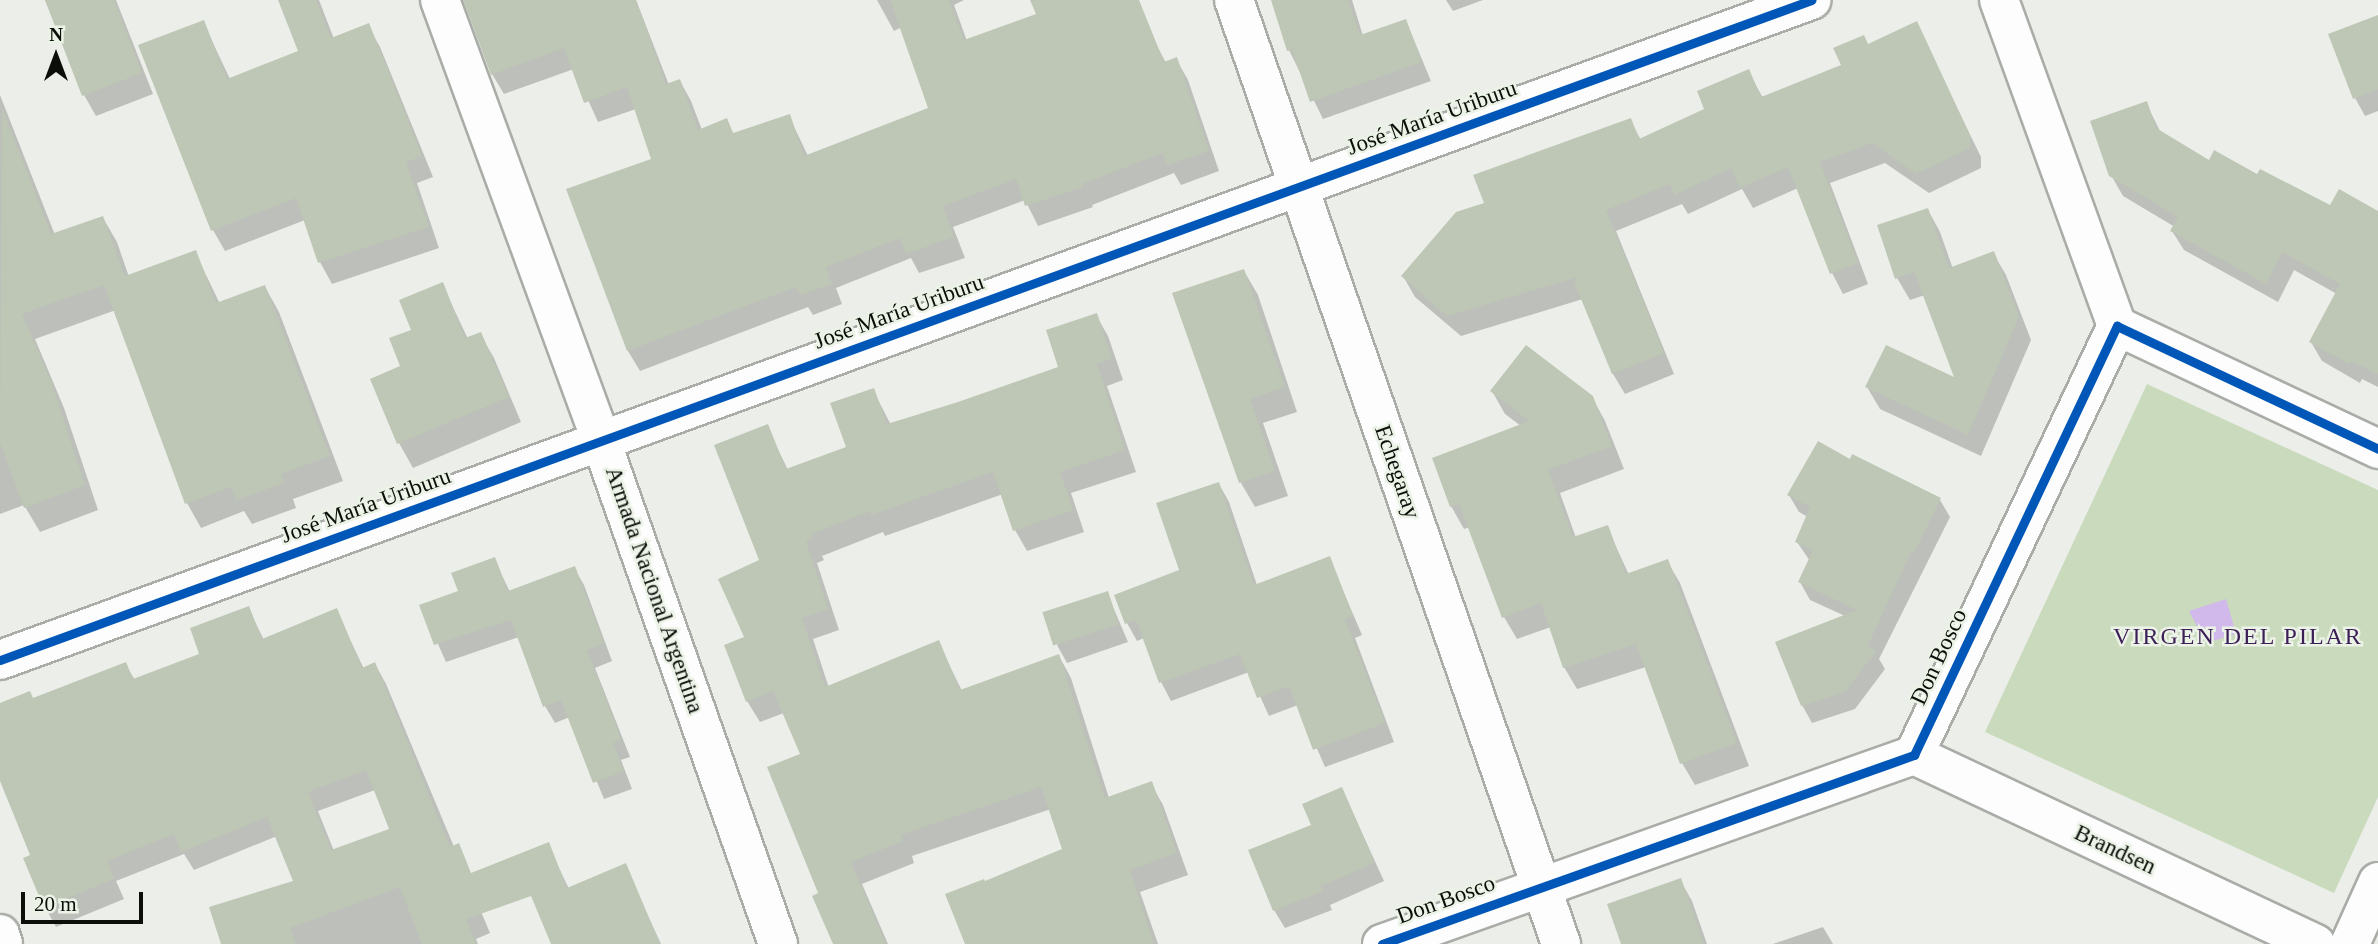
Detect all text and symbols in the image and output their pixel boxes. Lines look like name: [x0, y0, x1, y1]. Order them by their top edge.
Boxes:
north arrow: [21, 21, 91, 91]
text: N: [49, 24, 63, 45]
street label: José María Uriburu: [1343, 74, 1521, 162]
street label: José María Uriburu: [810, 268, 988, 356]
street label: Echegaray: [1368, 422, 1426, 522]
street label: José María Uriburu: [277, 462, 455, 550]
street label: Armada Nacional Argentina: [599, 463, 709, 717]
street label: Don Bosco: [1905, 605, 1973, 709]
district label: VIRGEN DEL PILAR: [2115, 623, 2361, 651]
street label: Brandsen: [2070, 819, 2160, 881]
street label: Don Bosco: [1393, 869, 1499, 931]
scale bar: [24, 878, 147, 922]
text: 20 m: [34, 892, 77, 916]

